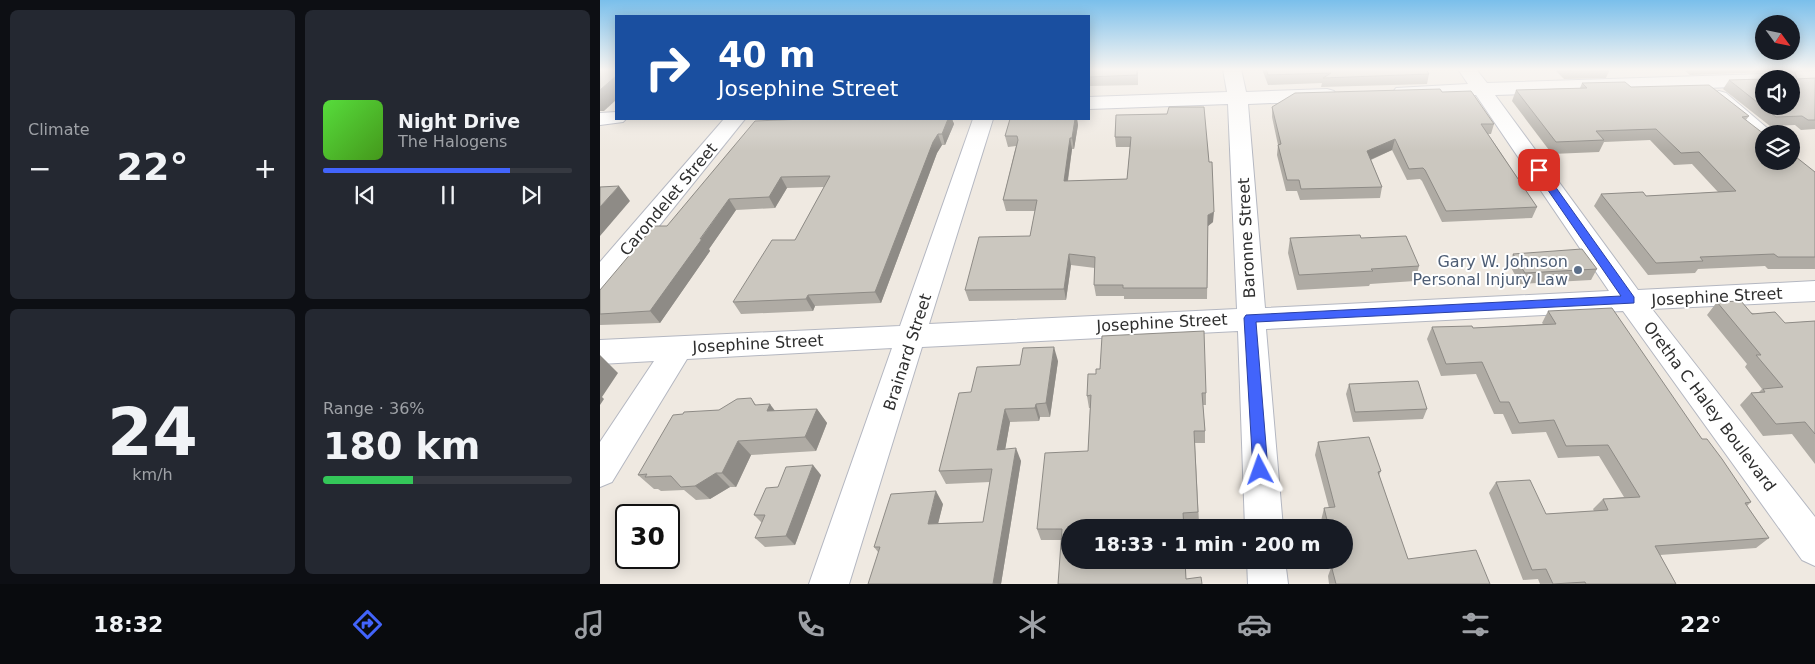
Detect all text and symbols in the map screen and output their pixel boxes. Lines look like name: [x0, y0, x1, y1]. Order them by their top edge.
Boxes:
north arrow: [1755, 15, 1800, 60]
map controls: [1755, 15, 1800, 170]
icon: right: [635, 35, 700, 100]
text: 40 m: [718, 35, 815, 75]
button: sound: [1755, 70, 1800, 115]
text: Josephine Street: [718, 76, 898, 101]
text: Night Drive: [398, 110, 520, 132]
text: Climate: [28, 120, 90, 139]
button: layers: [1755, 125, 1800, 170]
text: The Halogens: [398, 132, 507, 151]
street label: Carondelet Street: [616, 139, 721, 260]
text: 22°: [117, 145, 188, 189]
pin: [1518, 149, 1560, 191]
text: −: [28, 152, 51, 185]
text: +: [254, 152, 277, 185]
icon: arrive: [1525, 156, 1553, 184]
street label: Baronne Street: [1234, 177, 1259, 299]
icon: previous: [351, 181, 379, 209]
icon: pause: [434, 181, 462, 209]
icon: next: [517, 181, 545, 209]
place label: Gary W. Johnson Personal Injury Law: [1413, 252, 1568, 289]
marker: Gary W. Johnson Personal Injury Law: [1572, 264, 1584, 276]
street label: Josephine Street: [1650, 284, 1783, 309]
street label: Brainard Street: [880, 291, 935, 413]
street label: Josephine Street: [1095, 310, 1228, 335]
street label: Oretha C Haley Boulevard: [1639, 318, 1780, 495]
street label: Josephine Street: [691, 331, 824, 356]
text: 24: [107, 395, 198, 470]
text: Range · 36%: [323, 399, 425, 418]
text: 180 km: [323, 424, 480, 468]
position arrow: [1233, 443, 1285, 495]
text: km/h: [132, 465, 173, 484]
speed limit sign: 30: [615, 504, 680, 569]
text: 18:33 · 1 min · 200 m: [1093, 533, 1321, 555]
icon: directions: [350, 607, 385, 642]
icon: music: [572, 607, 607, 642]
icon: phone: [793, 607, 828, 642]
icon: climate: [1015, 607, 1050, 642]
icon: car: [1237, 607, 1272, 642]
icon: filters: [1458, 607, 1493, 642]
text: 18:32: [93, 612, 163, 637]
text: 22°: [1680, 612, 1722, 637]

